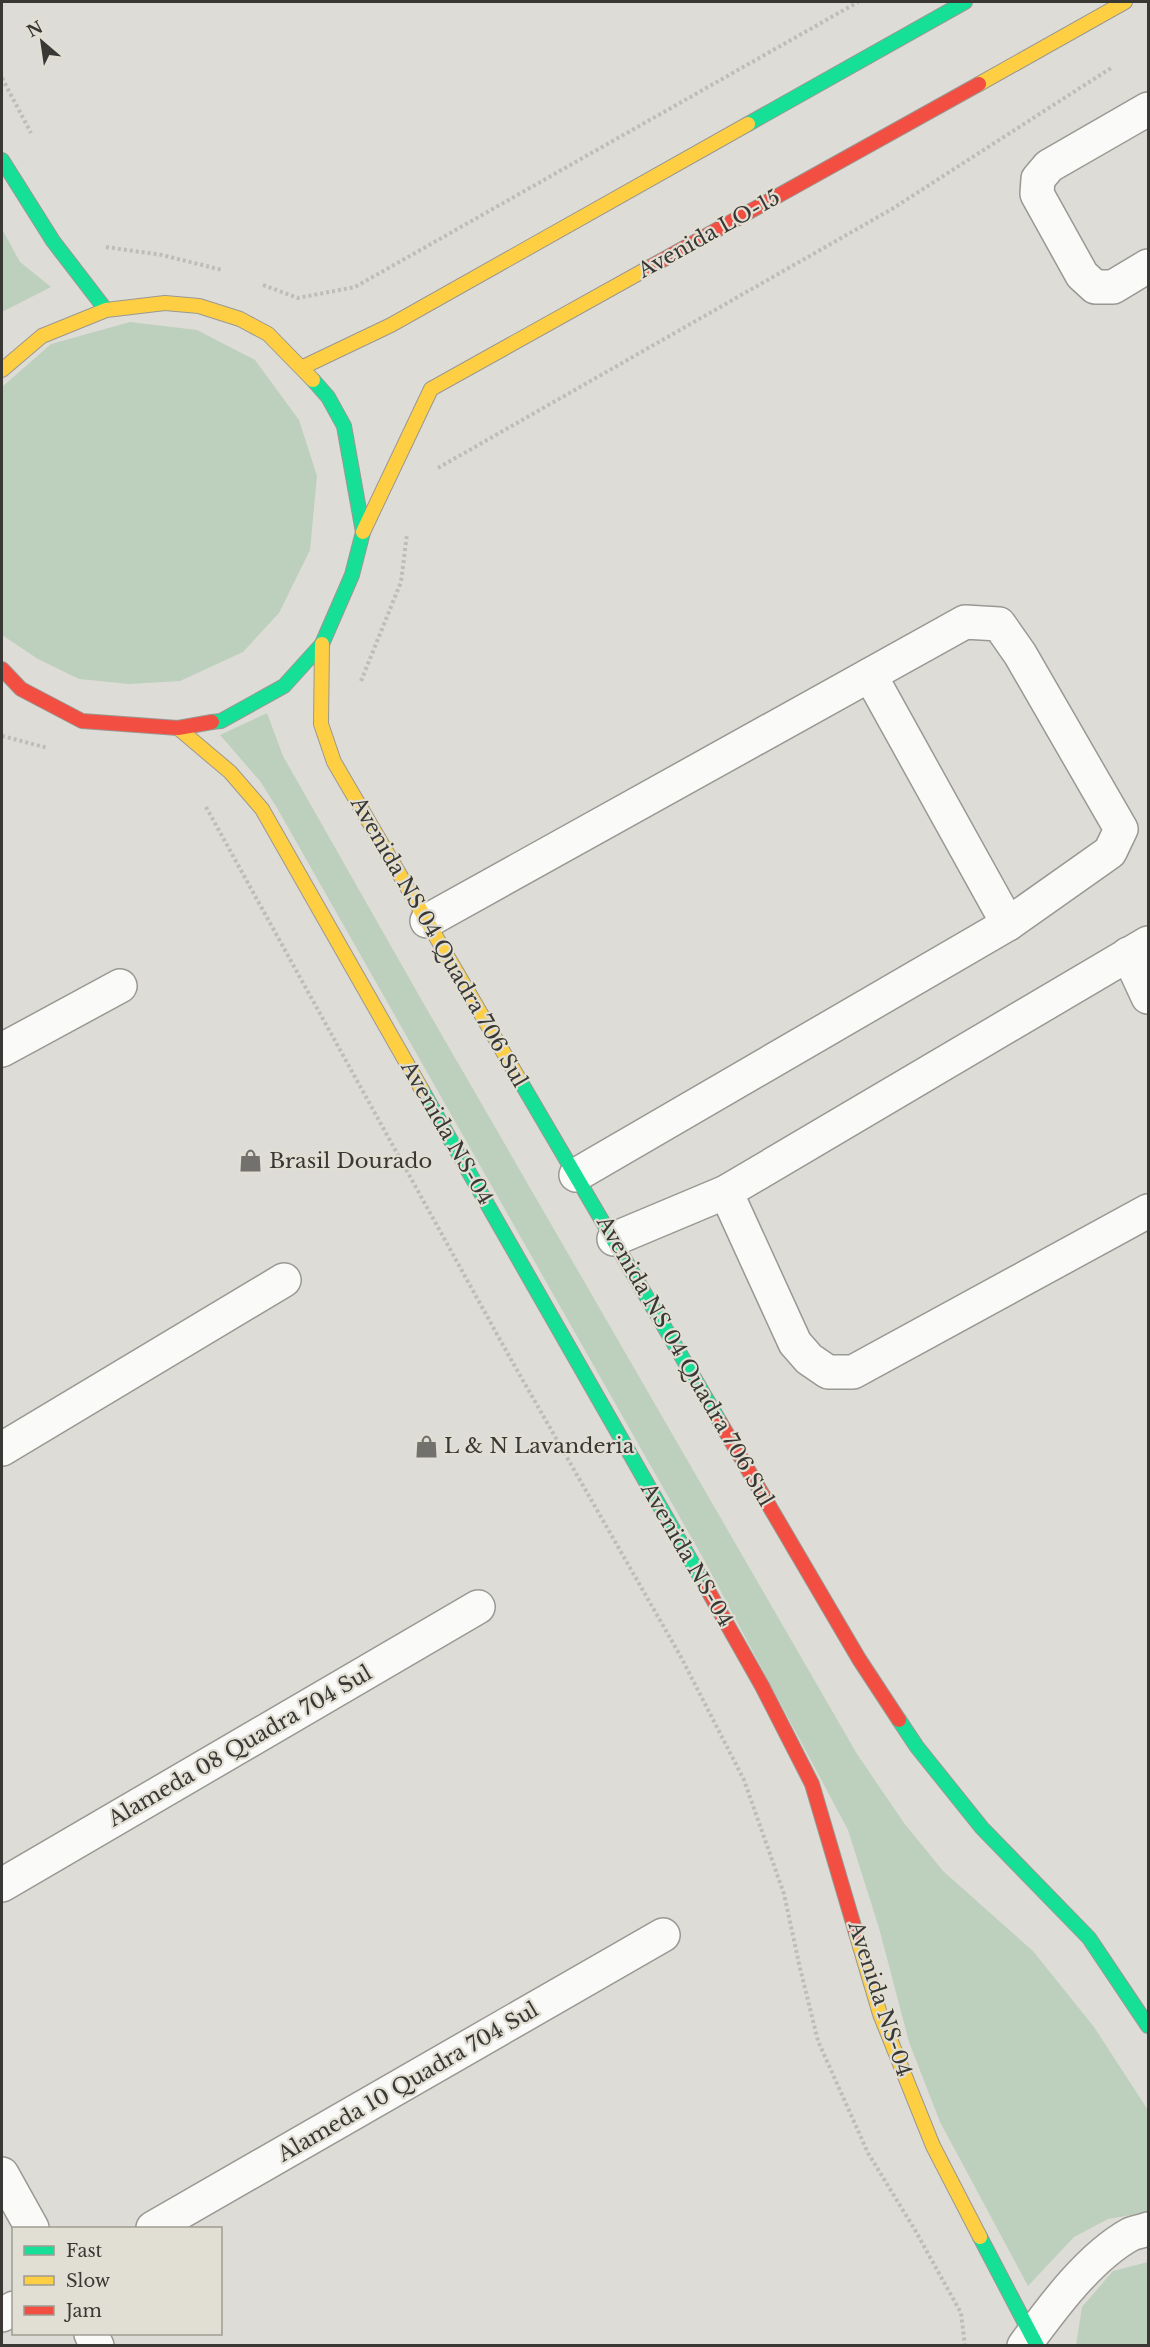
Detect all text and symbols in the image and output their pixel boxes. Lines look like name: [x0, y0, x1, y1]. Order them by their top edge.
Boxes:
north arrow: [12, 12, 72, 72]
text: N: [23, 16, 46, 41]
street label: Avenida LO-15: [632, 184, 785, 284]
street label: Avenida NS 04 Quadra 706 Sul: [344, 791, 533, 1092]
street label: Avenida NS-04: [395, 1055, 499, 1210]
shop icon: Brasil Dourado: [238, 1148, 264, 1174]
place label: Brasil Dourado: [269, 1148, 432, 1174]
street label: Avenida NS 04 Quadra 706 Sul: [590, 1210, 779, 1511]
shop icon: L & N Lavanderia: [413, 1433, 439, 1459]
place label: L & N Lavanderia: [444, 1433, 635, 1459]
street label: Avenida NS-04: [635, 1477, 739, 1632]
street label: Alameda 08 Quadra 704 Sul: [103, 1660, 377, 1833]
street label: Avenida NS-04: [842, 1917, 917, 2080]
street label: Alameda 10 Quadra 704 Sul: [272, 1996, 543, 2168]
legend: [12, 2227, 222, 2335]
text: Fast: [66, 2240, 103, 2262]
text: Slow: [66, 2270, 111, 2292]
text: Jam: [64, 2300, 102, 2322]

